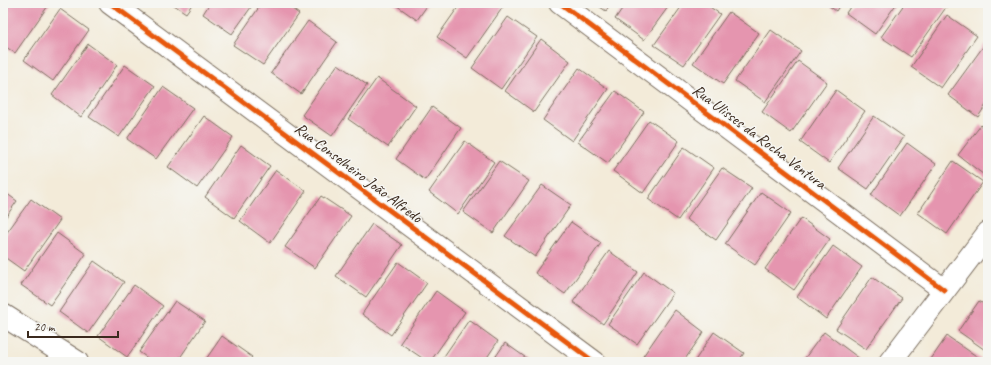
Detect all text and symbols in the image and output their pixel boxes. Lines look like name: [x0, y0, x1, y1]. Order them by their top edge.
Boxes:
street label: Rua Ulisses da Rocha Ventura: [689, 80, 831, 194]
street label: Rua Conselheiro João Alfredo: [291, 118, 427, 228]
scale bar: [28, 313, 118, 339]
text: 20 m: [34, 319, 56, 335]

